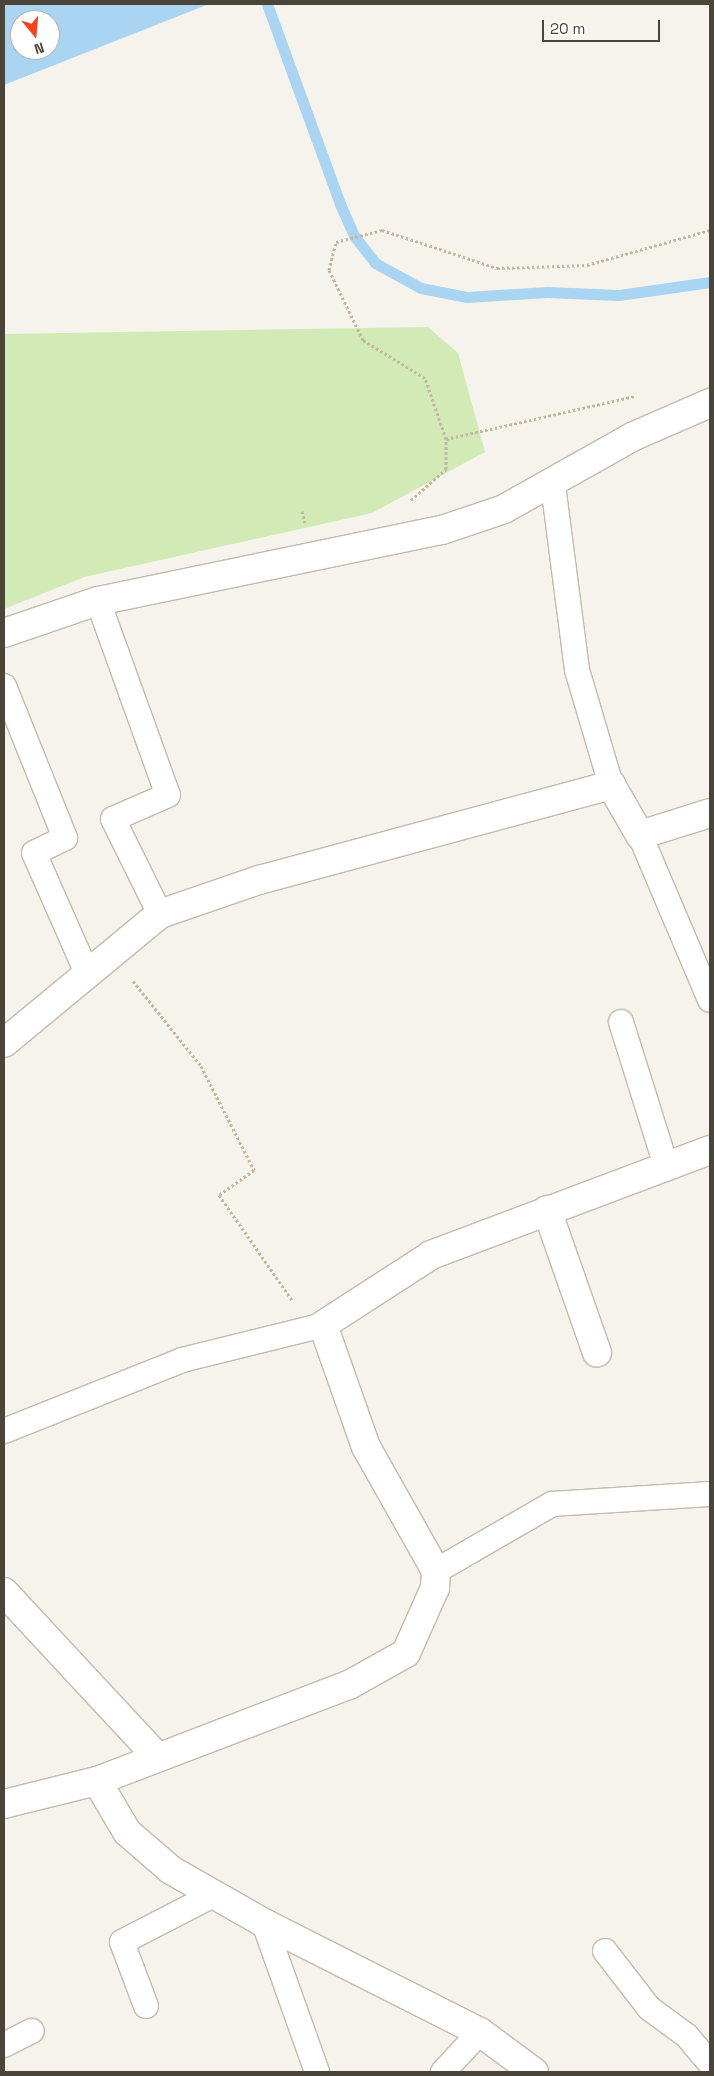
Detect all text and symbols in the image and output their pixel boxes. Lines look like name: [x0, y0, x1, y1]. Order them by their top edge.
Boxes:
north arrow: [10, 10, 60, 60]
scale bar: [544, 10, 662, 42]
text: 20 m: [550, 19, 585, 38]
text: N: [32, 38, 46, 58]

